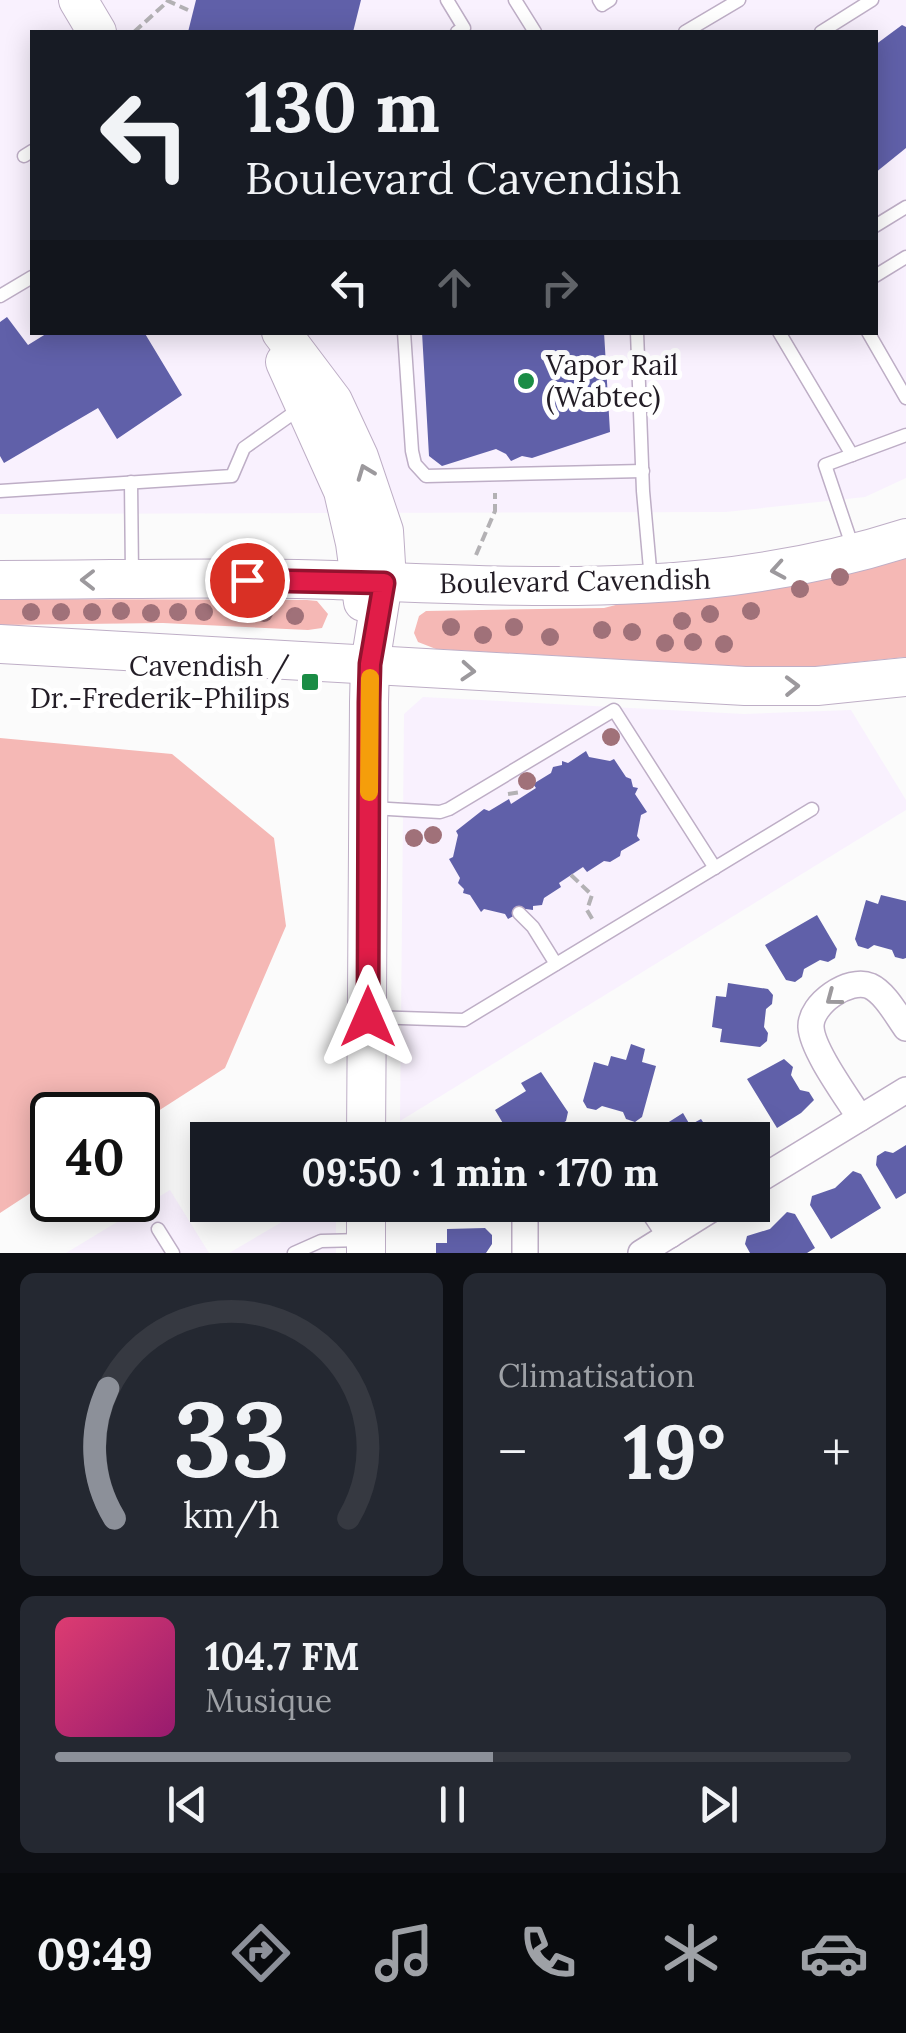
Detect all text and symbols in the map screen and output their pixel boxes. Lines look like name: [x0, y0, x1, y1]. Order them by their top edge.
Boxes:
text: 130 m: [245, 62, 440, 151]
icon: left: [80, 70, 210, 200]
text: Boulevard Cavendish: [245, 149, 682, 206]
icon: left: [322, 260, 377, 315]
icon: ahead: [427, 260, 482, 315]
icon: right: [532, 260, 587, 315]
place label: Vapor Rail (Wabtec): [545, 347, 678, 415]
marker: Vapor Rail (Wabtec): [515, 370, 537, 392]
one-way arrow: [356, 465, 376, 482]
pin: [205, 538, 290, 623]
icon: arrive: [220, 553, 275, 608]
one-way arrow: [769, 559, 786, 580]
street label: Boulevard Cavendish: [439, 561, 711, 601]
one-way arrow: [80, 569, 96, 591]
place label: Cavendish / Dr.-Frederik-Philips: [30, 648, 290, 716]
one-way arrow: [460, 659, 476, 681]
marker: Cavendish / Dr.-Frederik-Philips: [299, 671, 321, 693]
one-way arrow: [785, 676, 801, 697]
position arrow: [316, 965, 420, 1069]
one-way arrow: [826, 986, 844, 1004]
speed limit sign: 40: [30, 1092, 160, 1222]
text: 09:50 · 1 min · 170 m: [302, 1148, 658, 1196]
text: Climatisation: [498, 1355, 695, 1396]
text: 33: [173, 1371, 290, 1504]
text: 19°: [623, 1404, 726, 1500]
text: −: [498, 1417, 527, 1487]
text: +: [822, 1417, 851, 1487]
text: km/h: [183, 1492, 280, 1538]
text: 104.7 FM: [205, 1632, 360, 1680]
text: Musique: [205, 1680, 332, 1721]
icon: previous: [160, 1777, 215, 1832]
icon: pause: [425, 1777, 480, 1832]
icon: next: [691, 1777, 746, 1832]
icon: directions: [226, 1918, 296, 1988]
icon: music: [369, 1918, 439, 1988]
icon: phone: [513, 1918, 583, 1988]
icon: climate: [656, 1918, 726, 1988]
icon: car: [799, 1918, 869, 1988]
text: 09:49: [37, 1925, 153, 1982]

